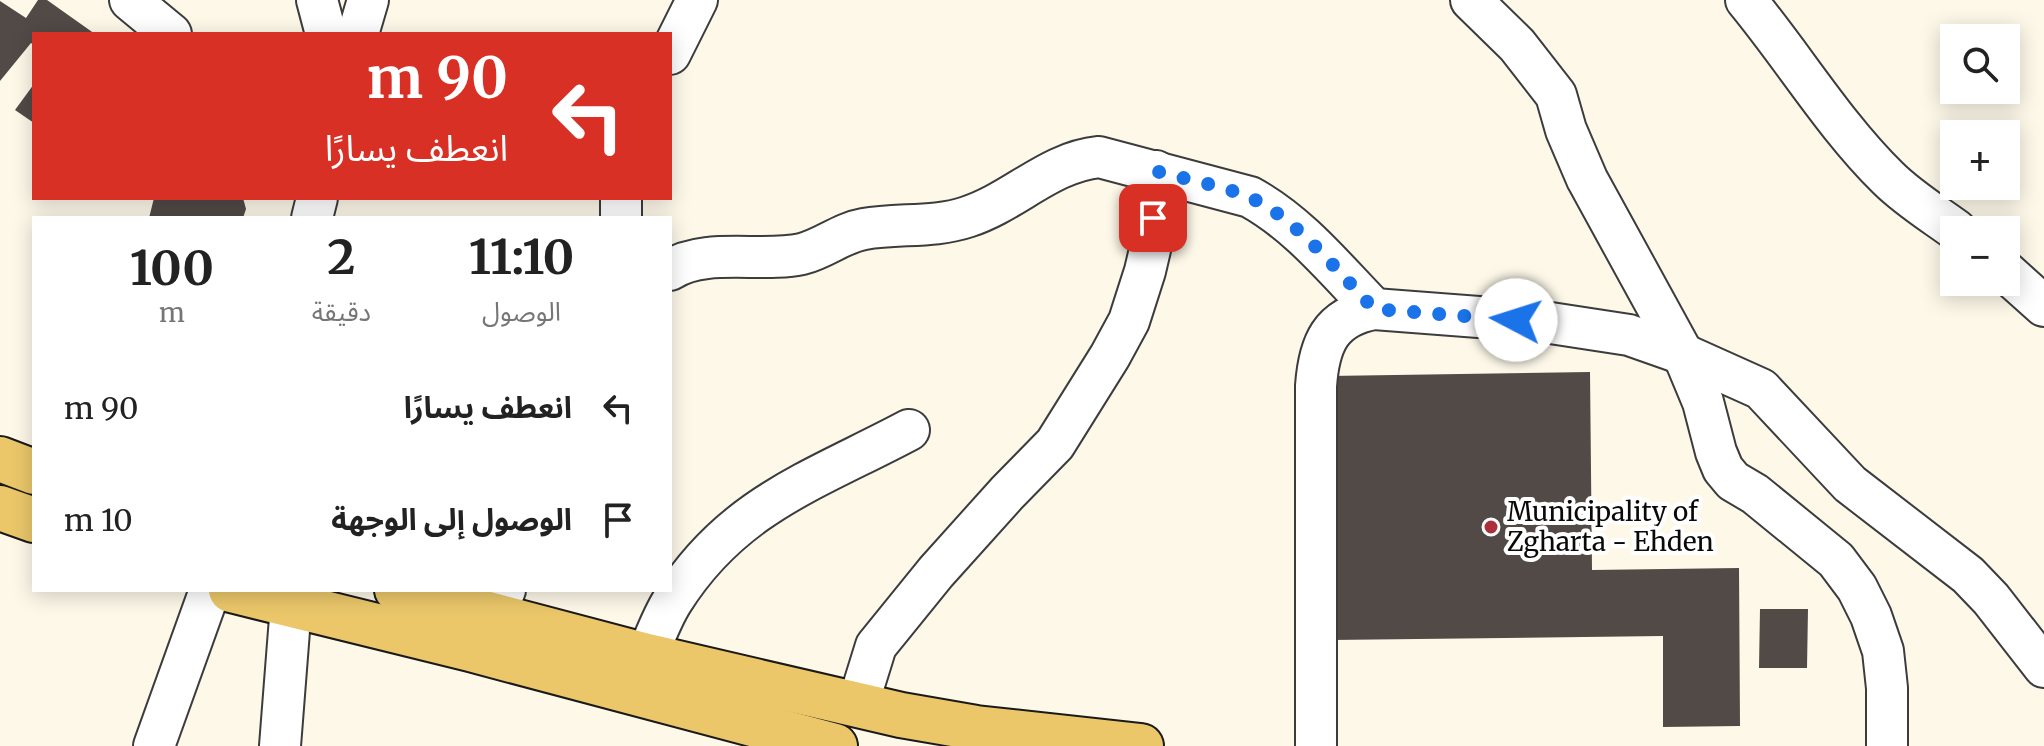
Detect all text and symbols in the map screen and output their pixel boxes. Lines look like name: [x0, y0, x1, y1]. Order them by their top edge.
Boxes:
map controls: [1940, 24, 2020, 296]
button: search: [1940, 24, 2020, 104]
text: 90 m: [367, 43, 508, 113]
icon: left: [536, 64, 640, 168]
button: +: [1940, 120, 2020, 200]
text: انعطف يسارًا: [325, 126, 508, 171]
pin: [1119, 184, 1187, 252]
icon: arrive: [1131, 196, 1175, 240]
button: −: [1940, 216, 2020, 296]
text: 2: [327, 227, 355, 287]
text: 11:10: [469, 227, 574, 287]
text: 100: [130, 238, 214, 298]
position arrow: [1474, 278, 1558, 362]
text: دقيقة: [312, 295, 371, 328]
text: الوصول: [482, 295, 561, 328]
text: m: [159, 296, 185, 329]
icon: left: [596, 386, 640, 430]
text: انعطف يسارًا: [404, 388, 572, 426]
text: 90 m: [64, 389, 138, 427]
place label: Municipality of Zgharta - Ehden: [1507, 495, 1714, 558]
icon: arrive: [596, 498, 640, 542]
text: الوصول إلى الوجهة: [331, 500, 572, 538]
text: 10 m: [64, 501, 133, 539]
marker: Municipality of Zgharta - Ehden: [1482, 518, 1500, 536]

